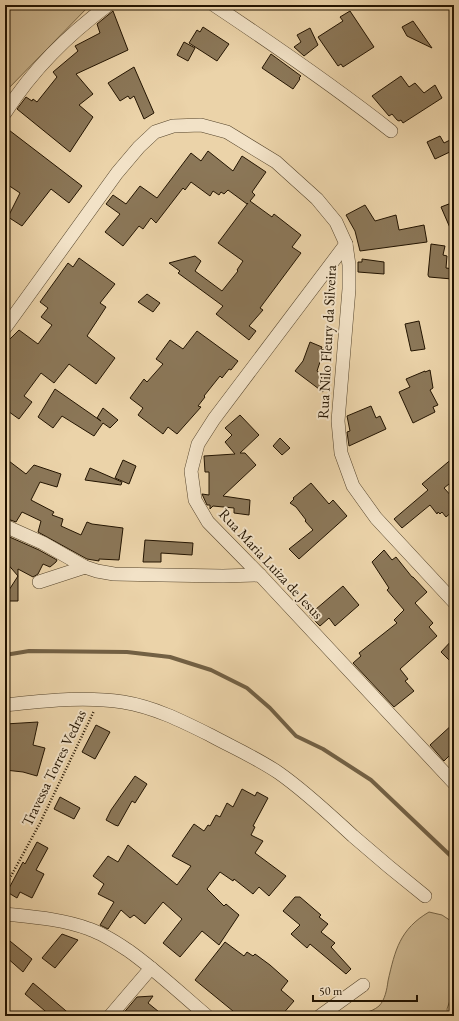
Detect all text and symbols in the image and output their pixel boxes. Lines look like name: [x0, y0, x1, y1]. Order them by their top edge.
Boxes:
street label: Rua Nilo Fleury da Silveira: [313, 264, 340, 420]
street label: Rua Maria Luiza de Jesus: [215, 504, 328, 623]
street label: Travessa Torres Vedras: [17, 706, 90, 829]
scale bar: [313, 977, 417, 1003]
text: 50 m: [319, 983, 343, 999]

